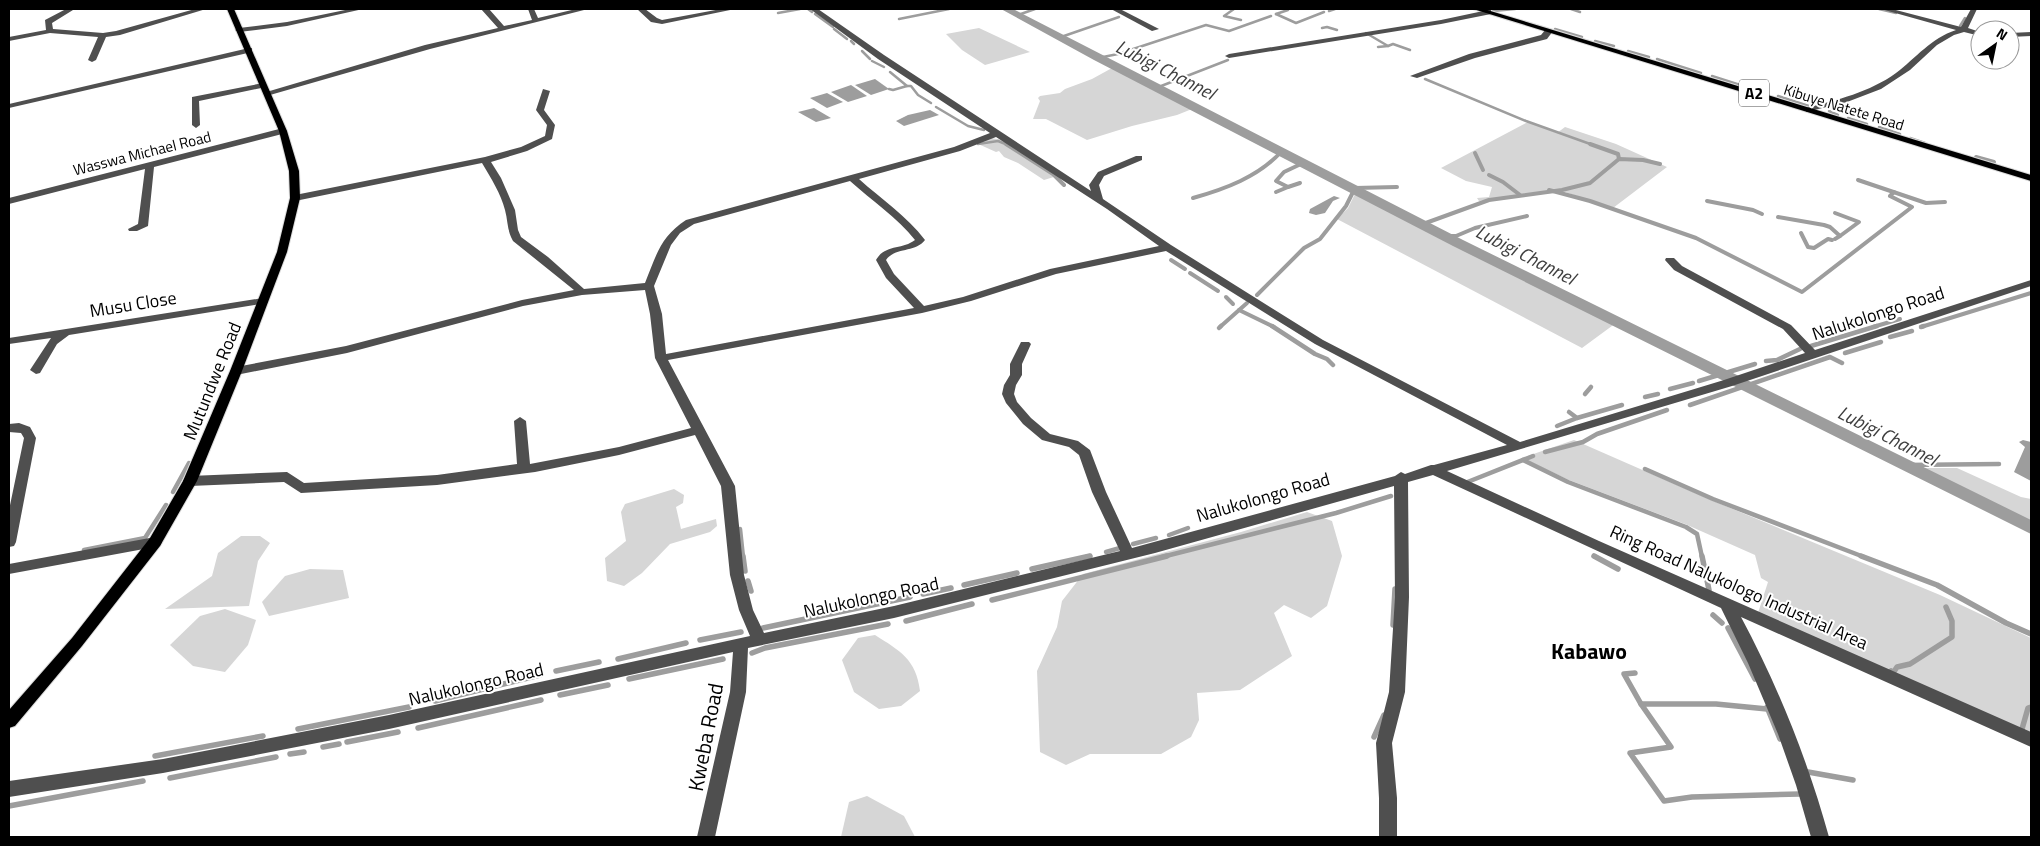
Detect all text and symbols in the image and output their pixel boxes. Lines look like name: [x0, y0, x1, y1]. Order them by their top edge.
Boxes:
north arrow: [1970, 20, 2020, 70]
text: N: [1993, 22, 2012, 45]
water label: Lubigi Channel: [1111, 32, 1223, 107]
street label: Kibuye Natete Road: [1781, 78, 1907, 136]
road number: A2: [1739, 80, 1769, 106]
street label: Wasswa Michael Road: [71, 125, 213, 181]
water label: Lubigi Channel: [1471, 217, 1583, 292]
street label: Nalukolongo Road: [1808, 279, 1948, 347]
street label: Musu Close: [88, 284, 178, 324]
street label: Mutundwe Road: [176, 318, 248, 444]
water label: Lubigi Channel: [1833, 398, 1945, 473]
street label: Nalukolongo Road: [1193, 465, 1333, 529]
street label: Ring Road Nalukologo Industrial Area: [1606, 518, 1872, 656]
street label: Nalukolongo Road: [801, 569, 941, 625]
district label: Kabawo: [1551, 634, 1627, 668]
street label: Nalukolongo Road: [406, 655, 546, 713]
street label: Kweba Road: [679, 680, 731, 794]

